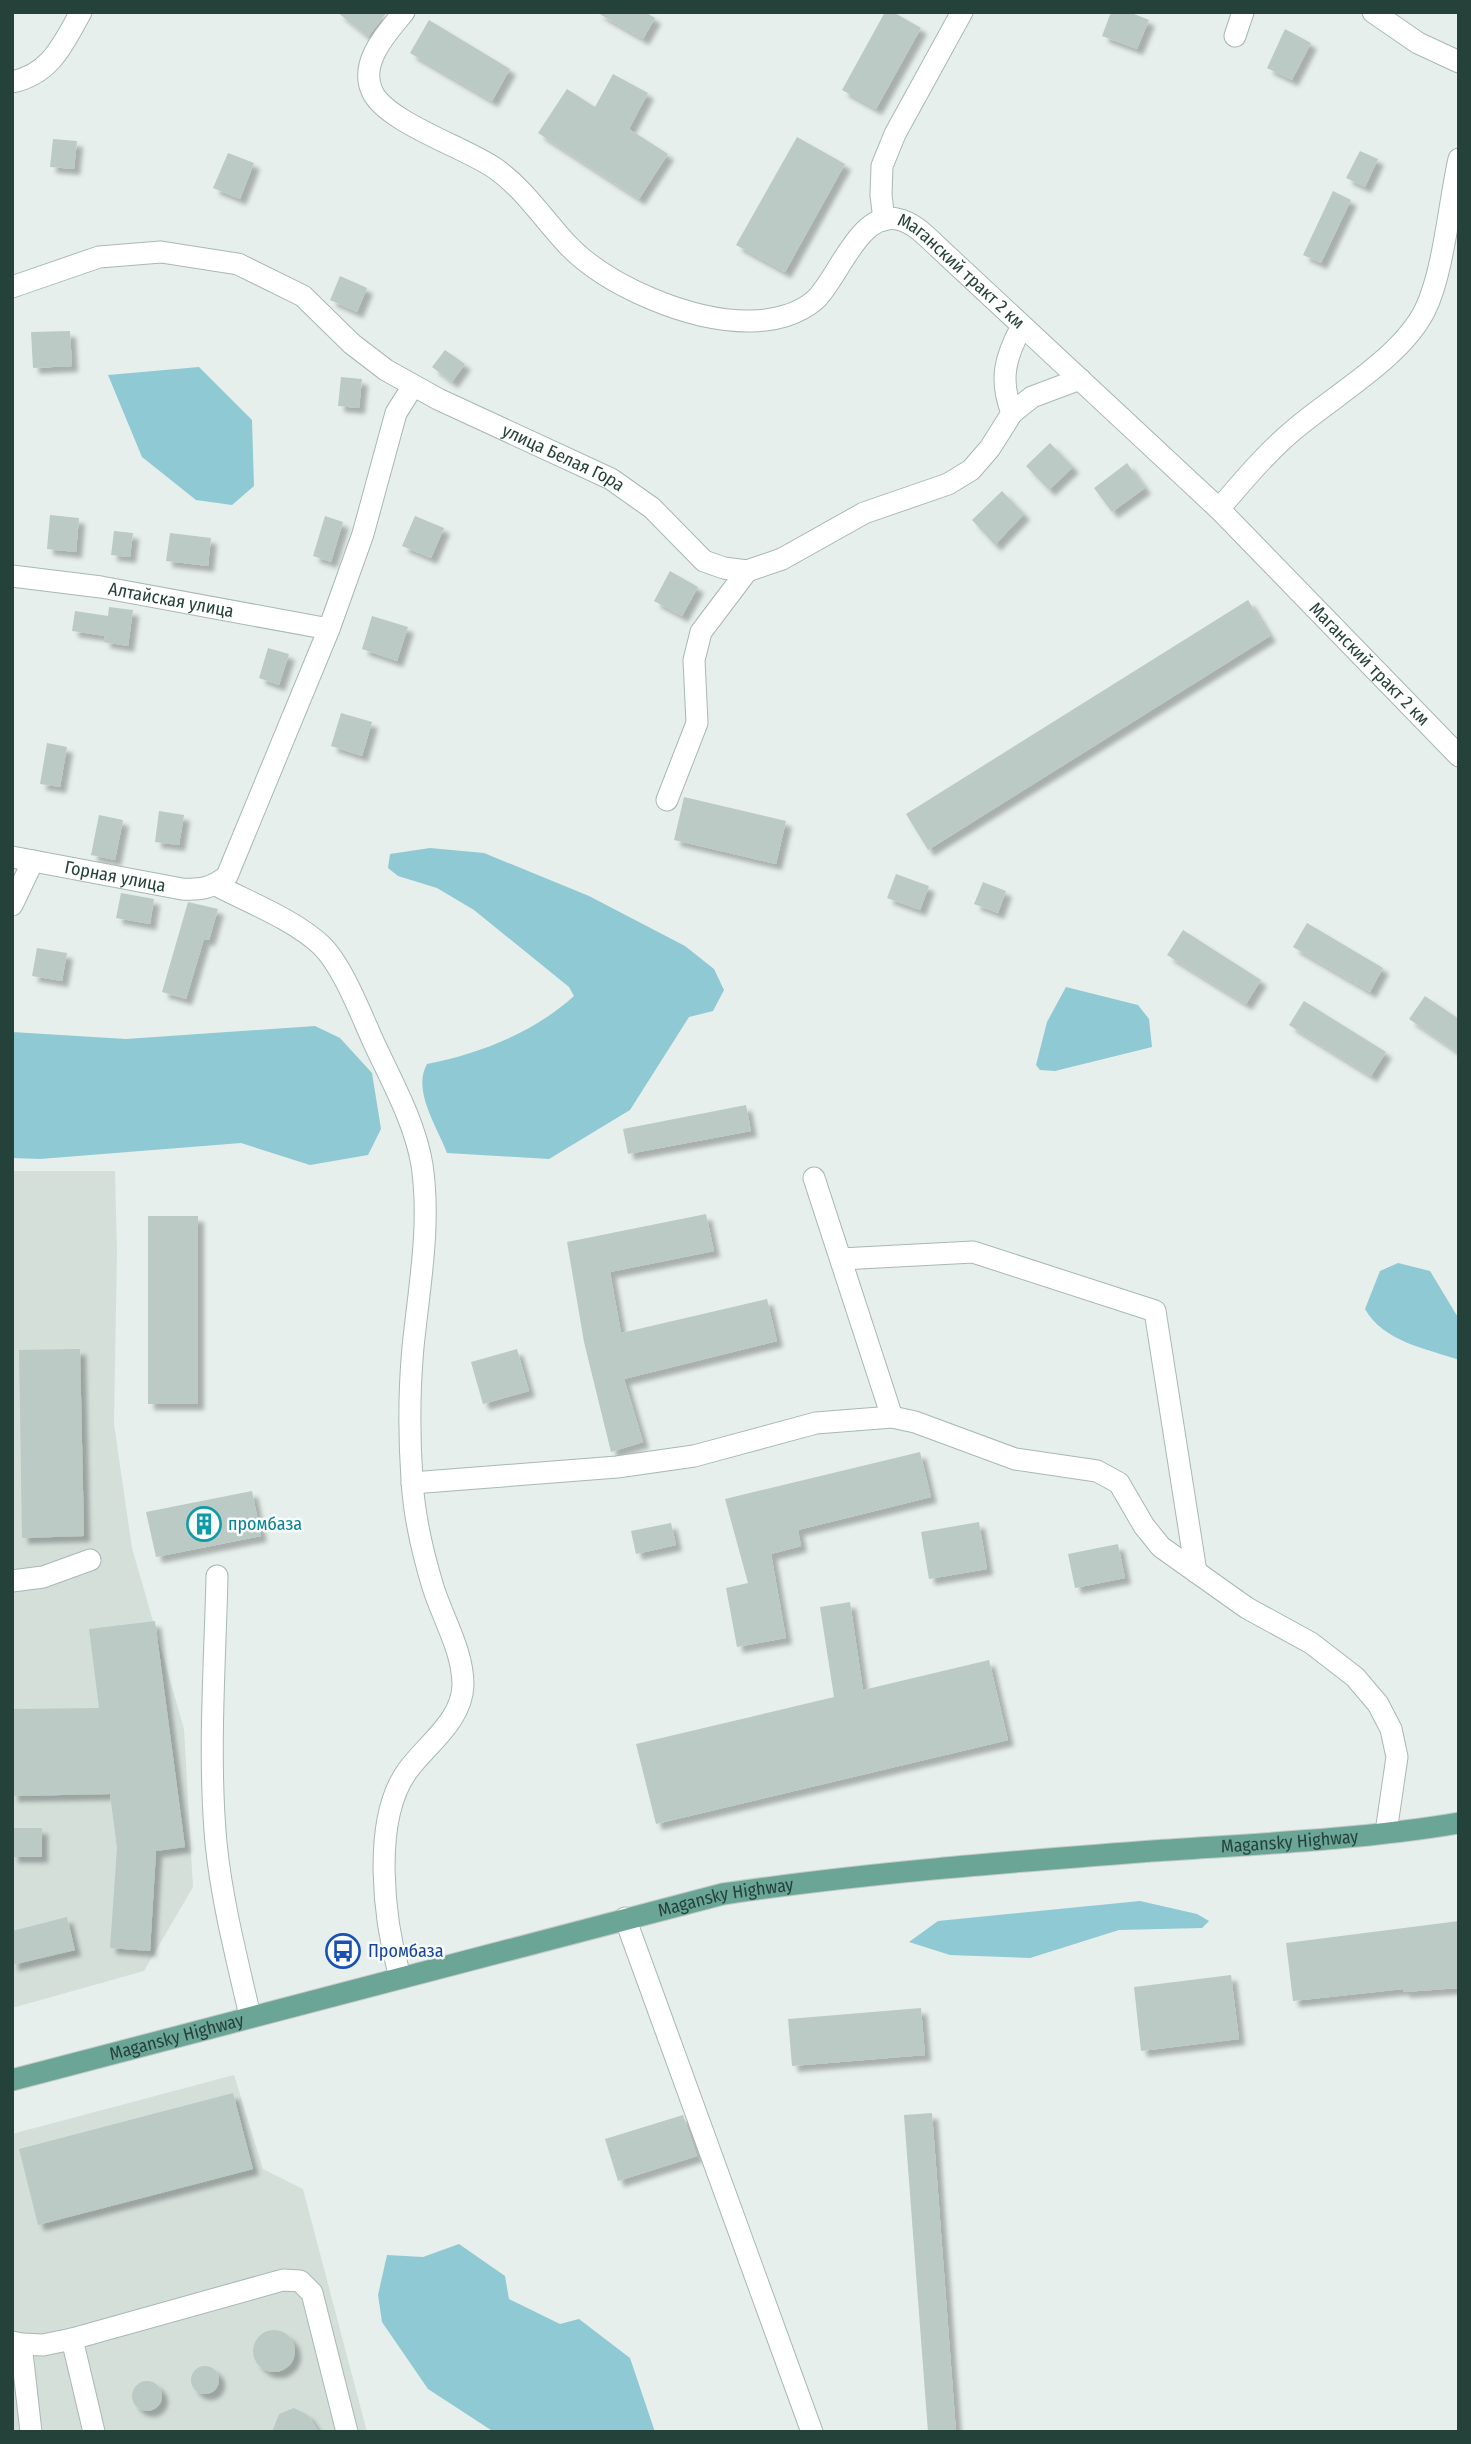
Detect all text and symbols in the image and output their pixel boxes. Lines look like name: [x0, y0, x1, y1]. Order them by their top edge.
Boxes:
street label: Маганский тракт 2 км: [895, 209, 1029, 333]
street label: улица Белая Гора: [499, 419, 629, 496]
street label: Алтайская улица: [107, 578, 236, 622]
street label: Маганский тракт 2 км: [1305, 598, 1434, 730]
street label: Горная улица: [63, 856, 168, 897]
building icon: промбаза: [185, 1505, 223, 1543]
place label: промбаза: [228, 1513, 302, 1535]
street label: Magansky Highway: [1220, 1825, 1359, 1858]
street label: Magansky Highway: [656, 1873, 795, 1922]
bus stop icon: Промбаза: [324, 1932, 362, 1970]
place label: Промбаза: [368, 1940, 444, 1962]
street label: Magansky Highway: [107, 2009, 246, 2065]

